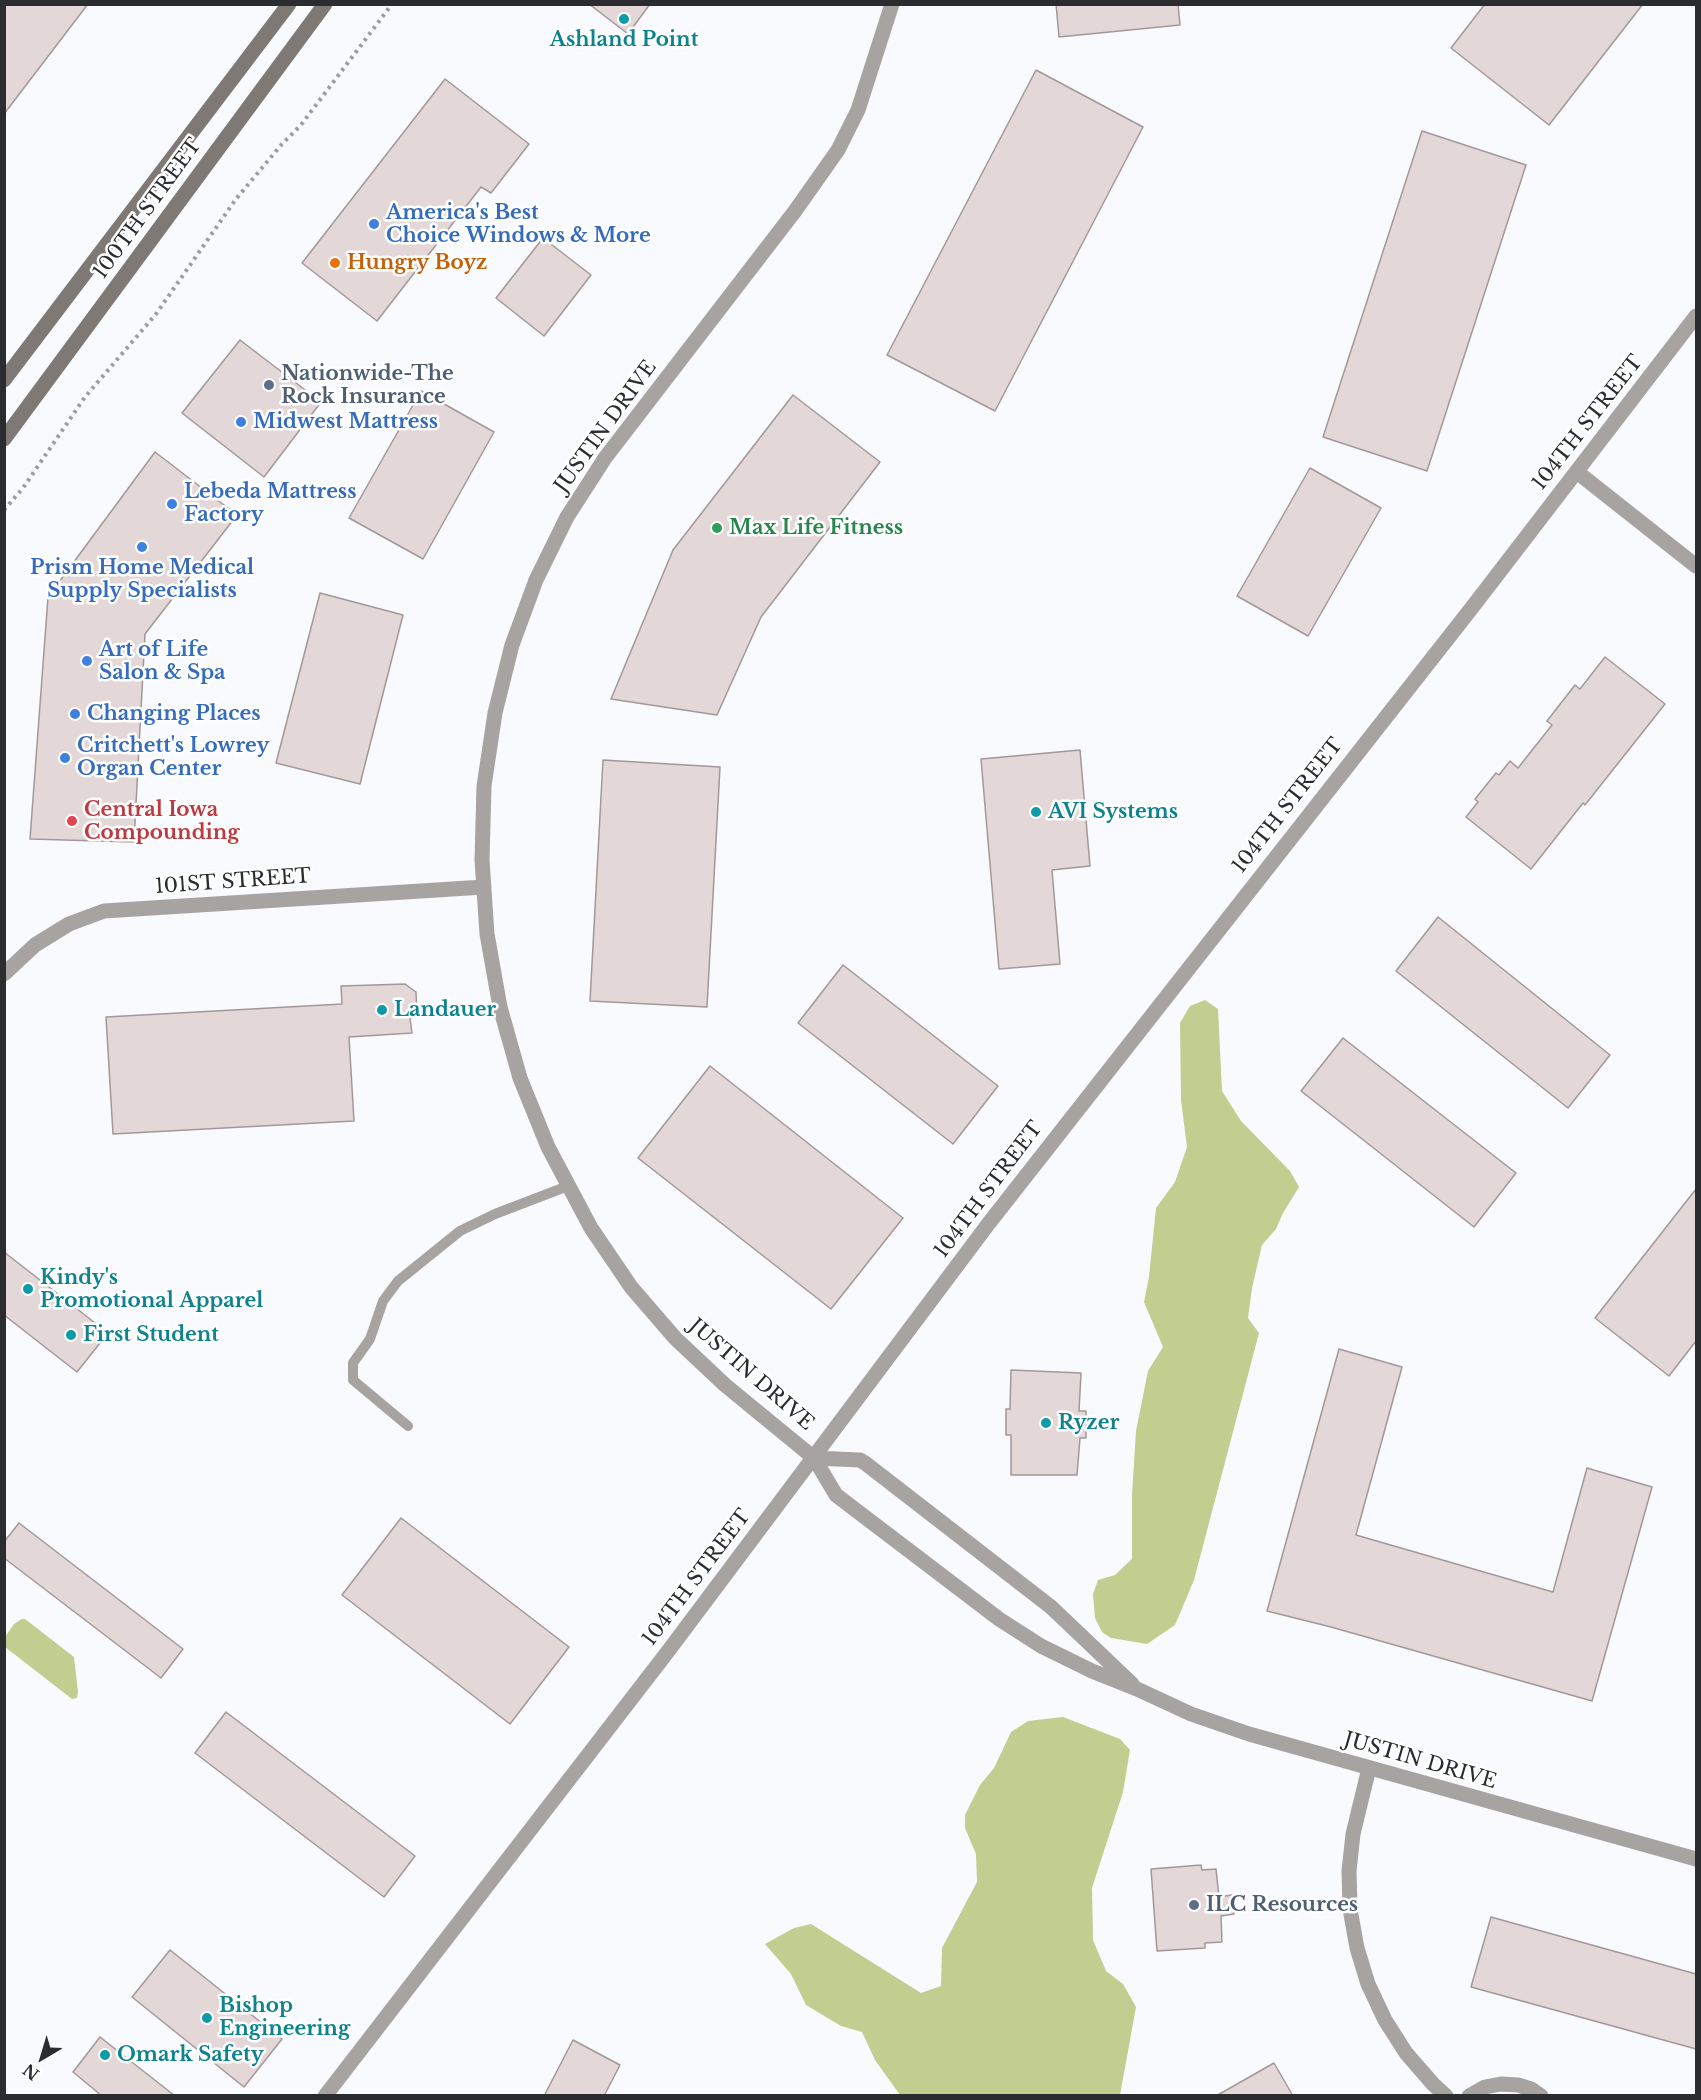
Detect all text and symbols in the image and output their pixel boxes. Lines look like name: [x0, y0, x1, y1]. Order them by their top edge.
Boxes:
marker: Ashland Point: [617, 12, 631, 26]
place label: Ashland Point: [550, 28, 698, 52]
street label: 100TH STREET: [89, 134, 207, 284]
place label: America's Best Choice Windows & More: [386, 201, 651, 248]
marker: America's Best Choice Windows & More: [367, 217, 381, 231]
place label: Hungry Boyz: [347, 251, 487, 275]
marker: Hungry Boyz: [328, 256, 342, 270]
street label: 104TH STREET: [1528, 351, 1648, 495]
street label: JUSTIN DRIVE: [550, 356, 662, 498]
place label: Nationwide-The Rock Insurance: [281, 362, 454, 409]
marker: Nationwide-The Rock Insurance: [262, 378, 276, 392]
place label: Midwest Mattress: [253, 410, 438, 434]
marker: Midwest Mattress: [234, 415, 248, 429]
place label: Lebeda Mattress Factory: [184, 480, 356, 527]
marker: Lebeda Mattress Factory: [165, 497, 179, 511]
place label: Max Life Fitness: [729, 516, 903, 540]
marker: Max Life Fitness: [710, 521, 724, 535]
marker: Prism Home Medical Supply Specialists: [135, 540, 149, 554]
place label: Prism Home Medical Supply Specialists: [30, 556, 254, 603]
place label: Art of Life Salon & Spa: [99, 638, 226, 685]
marker: Art of Life Salon & Spa: [80, 654, 94, 668]
place label: Changing Places: [87, 702, 260, 726]
marker: Changing Places: [68, 707, 82, 721]
place label: Critchett's Lowrey Organ Center: [77, 734, 269, 781]
street label: 104TH STREET: [1228, 734, 1348, 878]
marker: Critchett's Lowrey Organ Center: [58, 751, 72, 765]
place label: Central Iowa Compounding: [84, 798, 239, 845]
place label: AVI Systems: [1048, 800, 1178, 824]
marker: AVI Systems: [1029, 805, 1043, 819]
marker: Central Iowa Compounding: [65, 814, 79, 828]
street label: 101ST STREET: [154, 865, 312, 899]
place label: Landauer: [394, 998, 496, 1022]
marker: Landauer: [375, 1003, 389, 1017]
street label: 104TH STREET: [930, 1117, 1048, 1263]
place label: Kindy's Promotional Apparel: [40, 1266, 263, 1313]
marker: Kindy's Promotional Apparel: [21, 1282, 35, 1296]
street label: JUSTIN DRIVE: [684, 1314, 818, 1436]
place label: First Student: [83, 1323, 219, 1347]
marker: First Student: [64, 1328, 78, 1342]
place label: Ryzer: [1058, 1411, 1119, 1435]
marker: Ryzer: [1039, 1416, 1053, 1430]
street label: 104TH STREET: [638, 1505, 756, 1651]
street label: JUSTIN DRIVE: [1341, 1728, 1499, 1794]
place label: ILC Resources: [1206, 1893, 1358, 1917]
marker: ILC Resources: [1187, 1898, 1201, 1912]
place label: Bishop Engineering: [219, 1994, 350, 2041]
marker: Bishop Engineering: [200, 2011, 214, 2025]
north arrow: [12, 2028, 72, 2088]
place label: Omark Safety: [117, 2043, 264, 2067]
marker: Omark Safety: [98, 2048, 112, 2062]
text: N: [19, 2060, 43, 2085]

